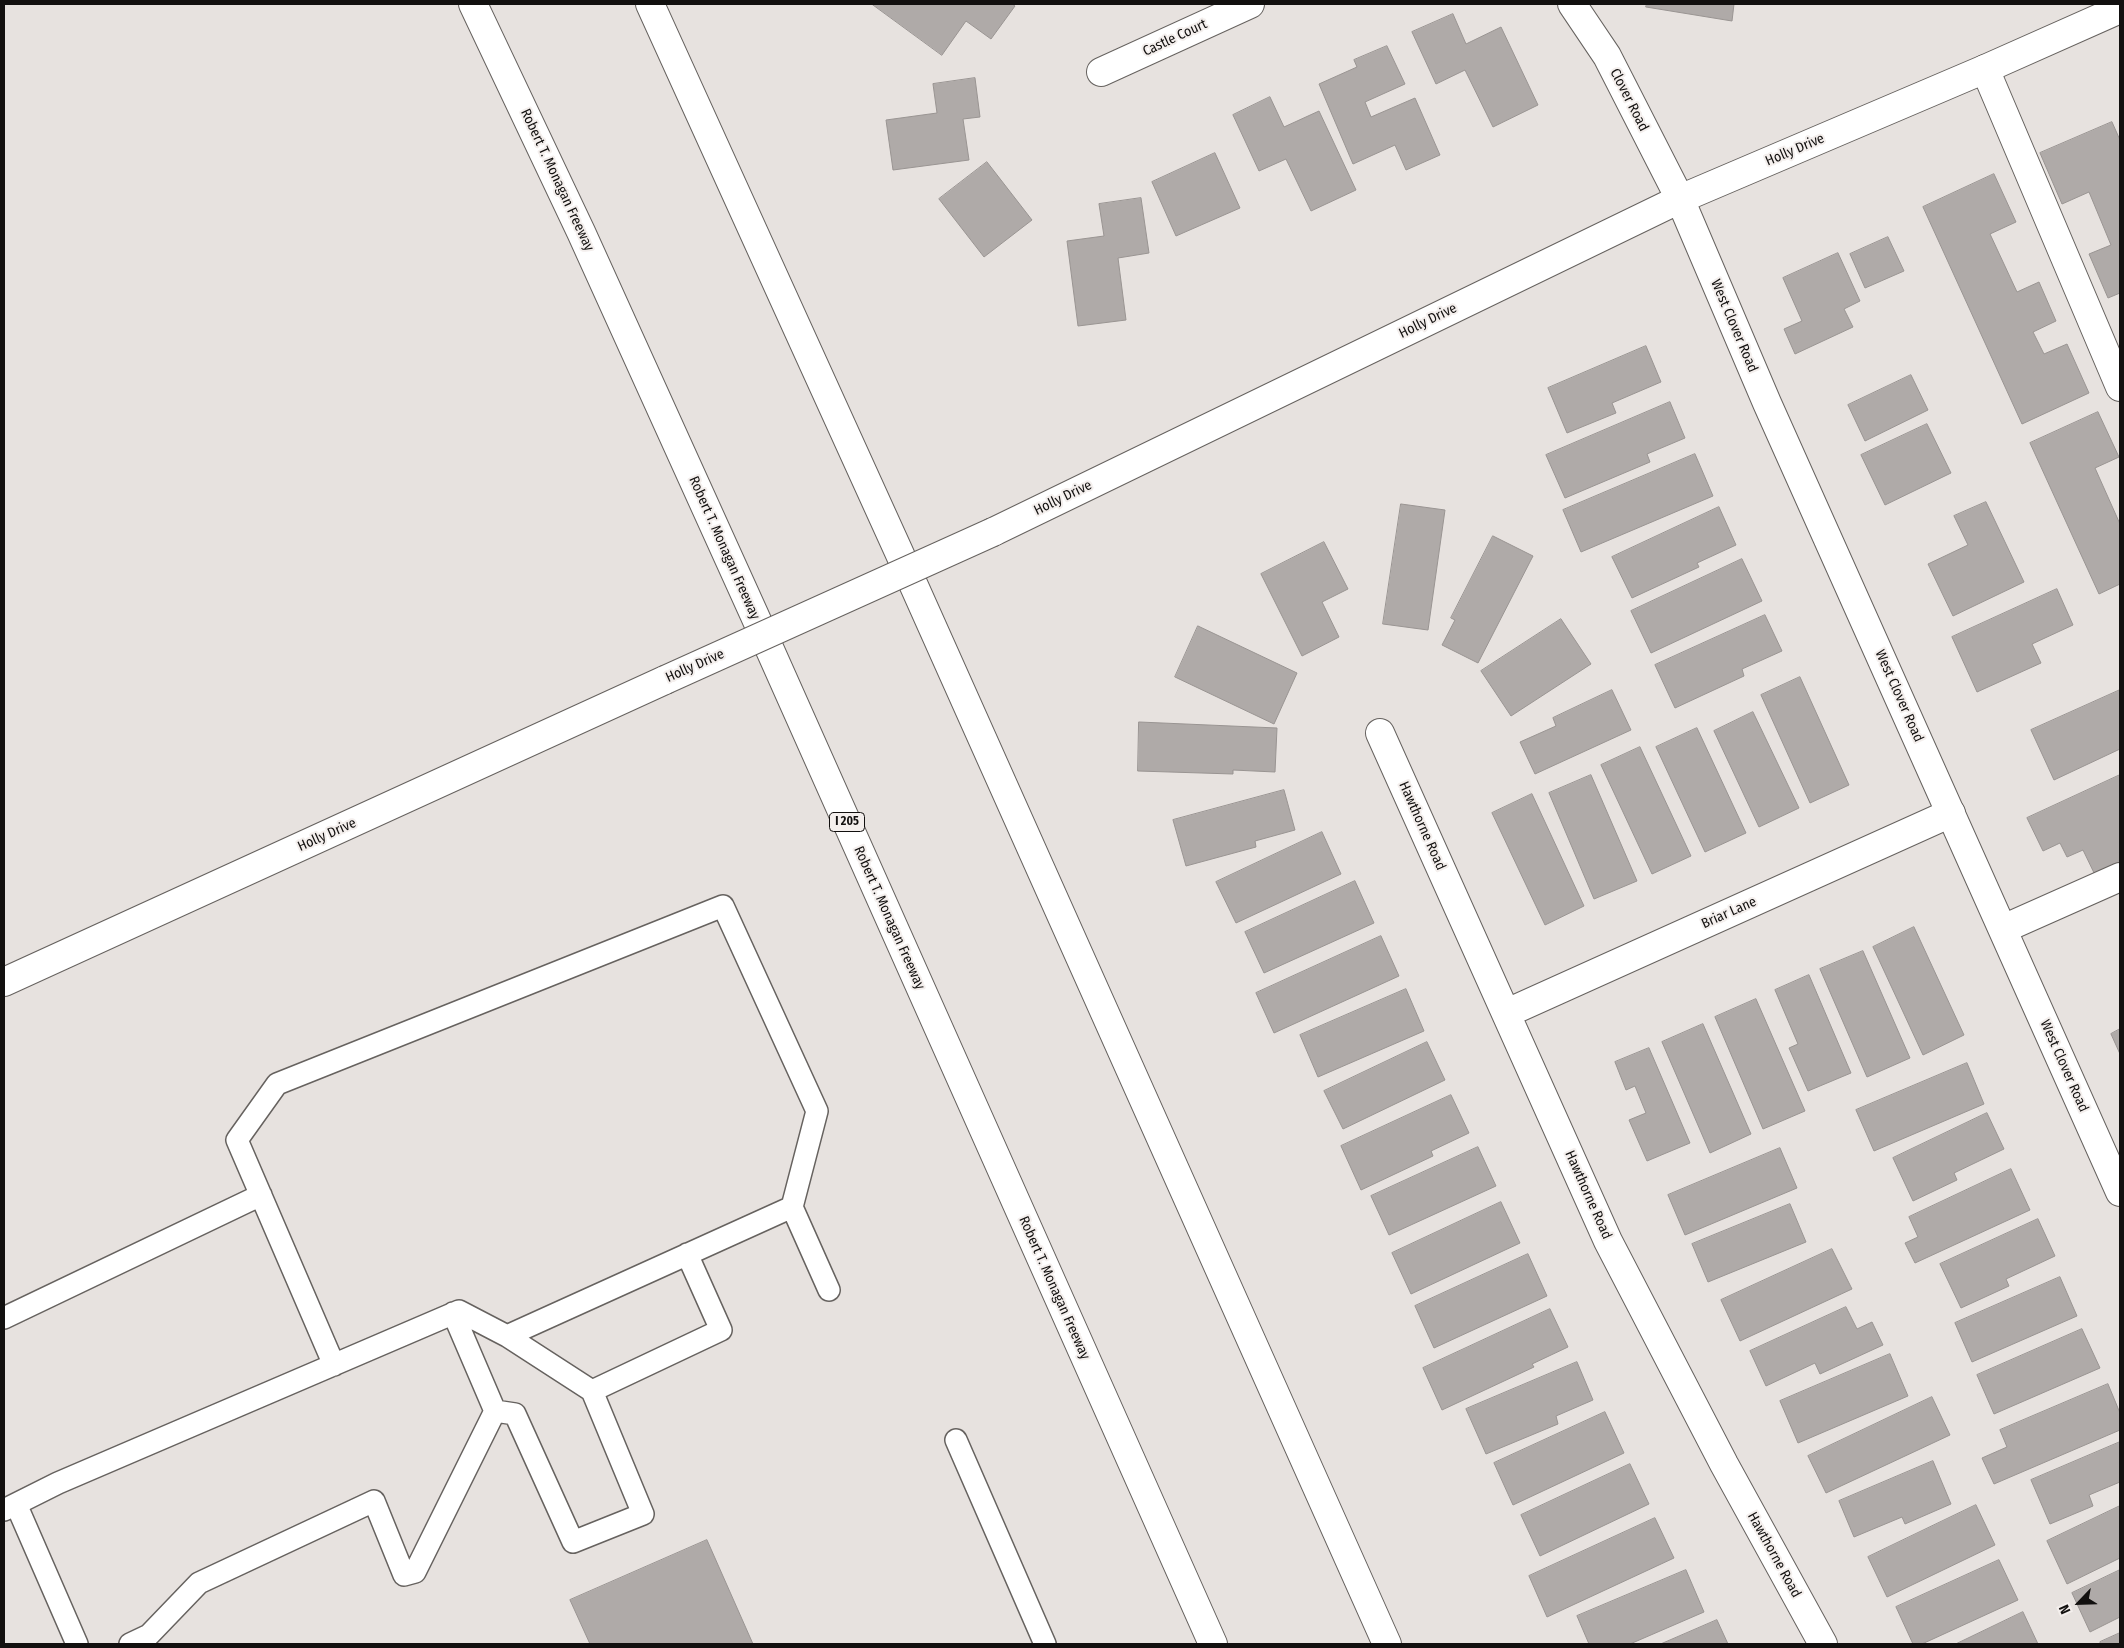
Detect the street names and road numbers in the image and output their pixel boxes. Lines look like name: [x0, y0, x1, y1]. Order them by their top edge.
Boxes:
street label: Castle Court: [1140, 16, 1210, 60]
street label: Clover Road: [1606, 66, 1652, 134]
street label: Robert T. Monagan Freeway: [517, 106, 597, 254]
street label: Holly Drive: [1763, 130, 1827, 170]
street label: West Clover Road: [1707, 277, 1761, 375]
street label: Holly Drive: [1396, 300, 1460, 342]
street label: Robert T. Monagan Freeway: [685, 474, 763, 622]
street label: Holly Drive: [1031, 477, 1095, 519]
street label: Holly Drive: [663, 646, 727, 686]
street label: West Clover Road: [1871, 647, 1927, 745]
street label: Hawthorne Road: [1395, 779, 1449, 873]
road number: I 205: [830, 812, 864, 832]
street label: Holly Drive: [295, 815, 359, 855]
street label: Robert T. Monagan Freeway: [850, 844, 928, 992]
street label: Briar Lane: [1699, 893, 1759, 933]
street label: West Clover Road: [2036, 1017, 2092, 1115]
street label: Hawthorne Road: [1561, 1148, 1615, 1242]
street label: Robert T. Monagan Freeway: [1015, 1214, 1093, 1362]
street label: Hawthorne Road: [1744, 1509, 1804, 1601]

